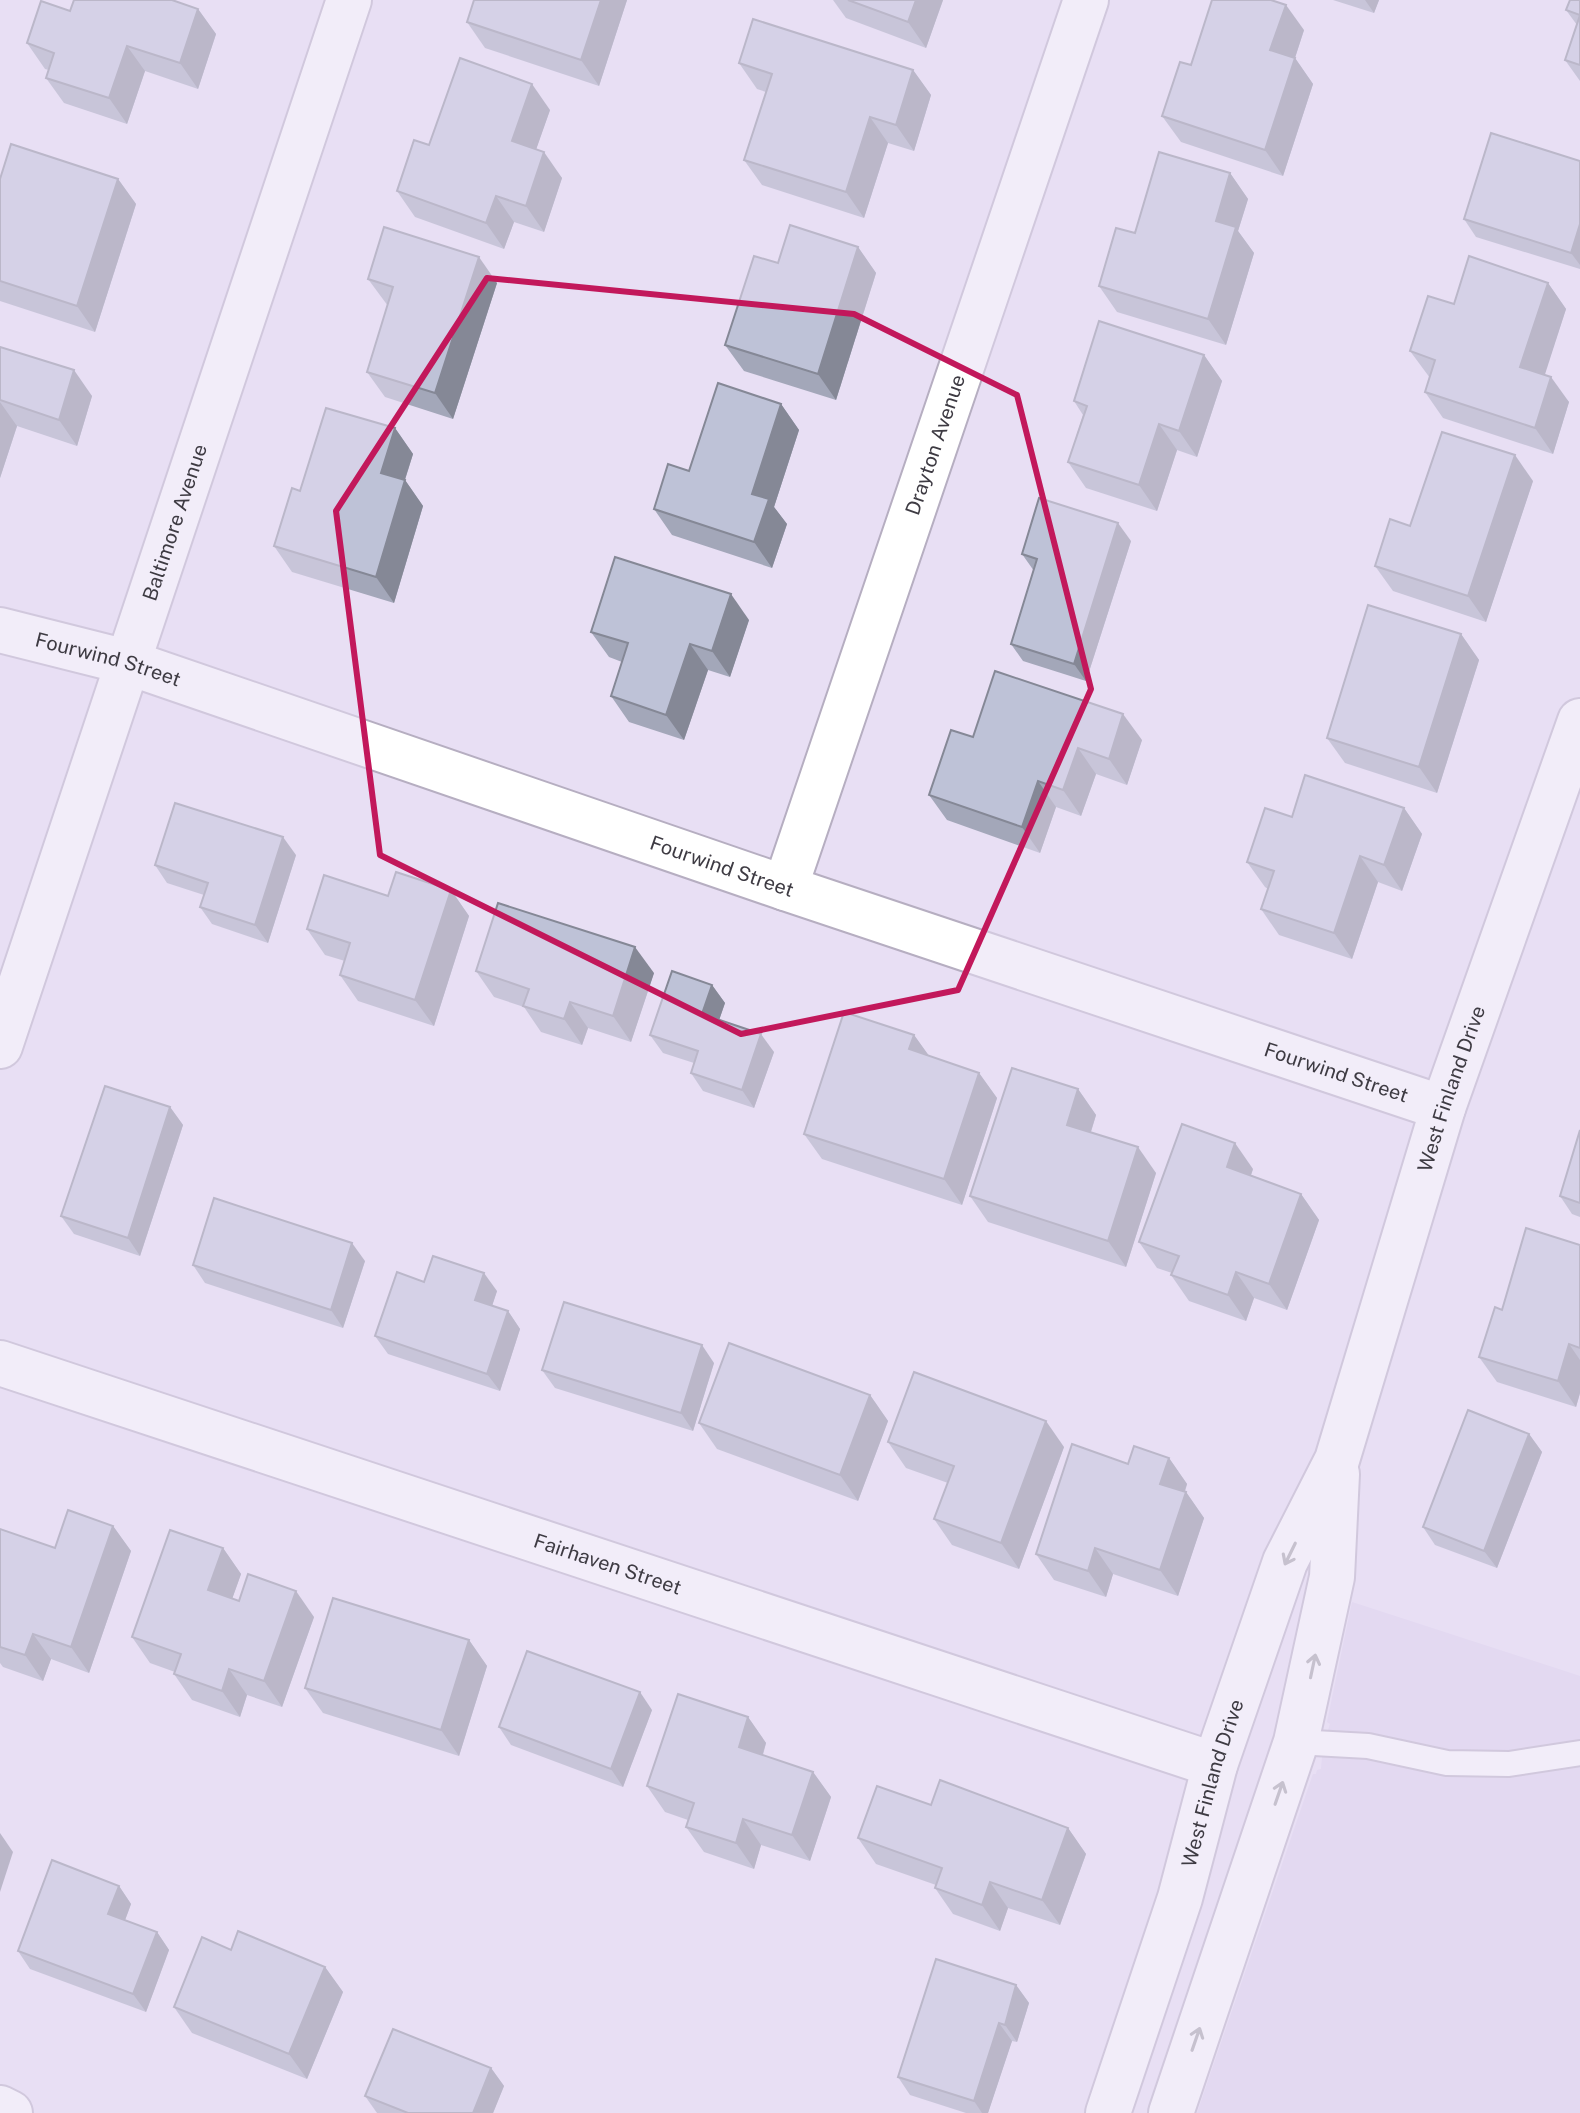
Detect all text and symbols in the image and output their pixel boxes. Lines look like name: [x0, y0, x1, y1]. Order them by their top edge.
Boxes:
street label: Drayton Avenue: [900, 371, 970, 518]
street label: Baltimore Avenue: [137, 441, 212, 604]
street label: Fourwind Street: [33, 627, 184, 692]
street label: Fourwind Street: [647, 831, 797, 902]
street label: West Finland Drive: [1412, 1002, 1490, 1175]
street label: Fourwind Street: [1261, 1037, 1411, 1108]
street label: Fairhaven Street: [531, 1528, 684, 1600]
one-way arrow: [1282, 1542, 1297, 1566]
one-way arrow: [1306, 1653, 1321, 1679]
street label: West Finland Drive: [1177, 1696, 1249, 1870]
one-way arrow: [1273, 1780, 1288, 1805]
one-way arrow: [1190, 2027, 1205, 2052]

